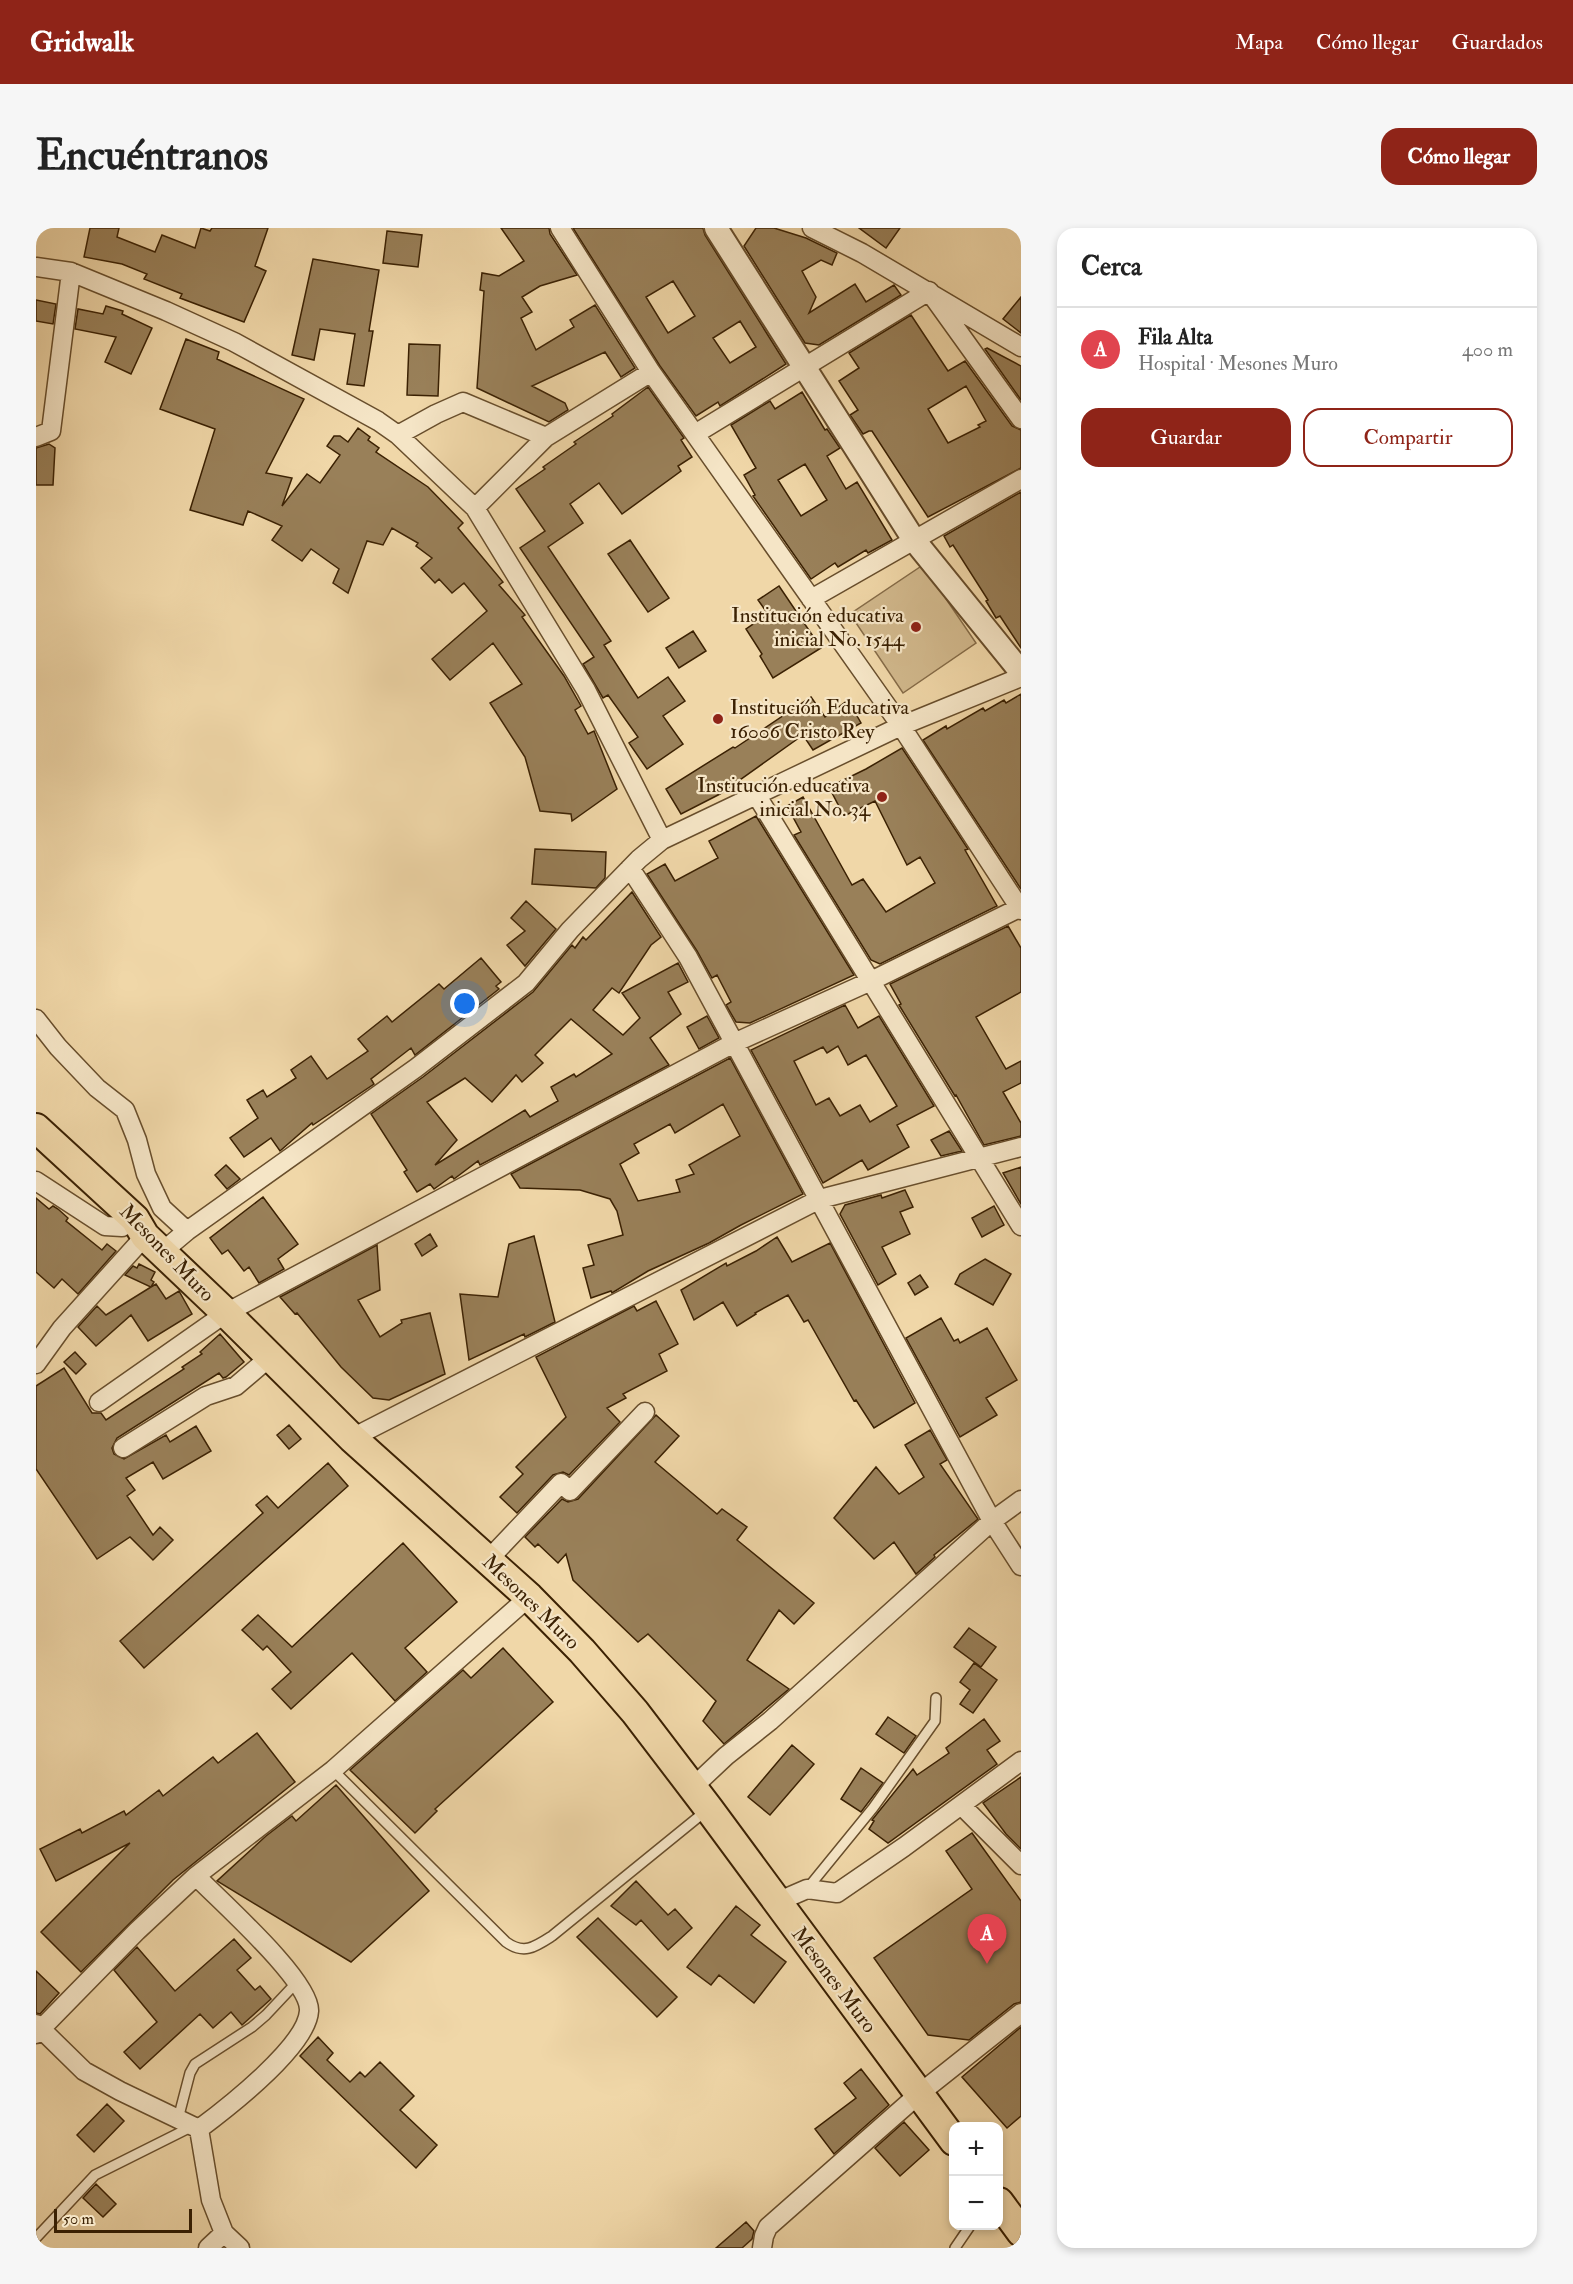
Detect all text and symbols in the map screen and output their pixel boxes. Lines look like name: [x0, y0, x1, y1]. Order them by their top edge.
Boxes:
text: Gridwalk: [30, 25, 134, 60]
text: Mapa: [1235, 29, 1283, 56]
text: Cómo llegar: [1316, 29, 1419, 56]
text: Guardados: [1452, 29, 1543, 56]
button: Cómo llegar: [1381, 128, 1537, 185]
text: Encuéntranos: [36, 130, 268, 182]
text: Cerca: [1081, 251, 1142, 283]
text: Fila Alta: [1138, 323, 1212, 351]
text: A: [1094, 337, 1107, 362]
text: 400 m: [1462, 337, 1513, 362]
text: Hospital · Mesones Muro: [1138, 351, 1338, 376]
button: Guardar: [1081, 408, 1291, 467]
button: Compartir: [1303, 408, 1513, 467]
place label: Institución educativa inicial No. 1544: [731, 602, 906, 653]
marker: Institución educativa inicial No. 1544: [909, 620, 923, 634]
place label: Institución Educativa 16006 Cristo Rey: [730, 694, 909, 745]
marker: Institución Educativa 16006 Cristo Rey: [711, 712, 725, 726]
place label: Institución educativa inicial No. 34: [697, 772, 872, 823]
marker: Institución educativa inicial No. 34: [875, 790, 889, 804]
your location: [450, 989, 479, 1018]
street label: Mesones Muro: [114, 1198, 220, 1308]
street label: Mesones Muro: [476, 1549, 586, 1655]
pin: A: [968, 1914, 1006, 1964]
street label: Mesones Muro: [785, 1922, 883, 2038]
map controls: [949, 2122, 1003, 2230]
button: +: [949, 2122, 1003, 2176]
button: −: [949, 2176, 1003, 2230]
scale bar: [54, 2206, 192, 2234]
text: 50 m: [63, 2209, 94, 2229]

